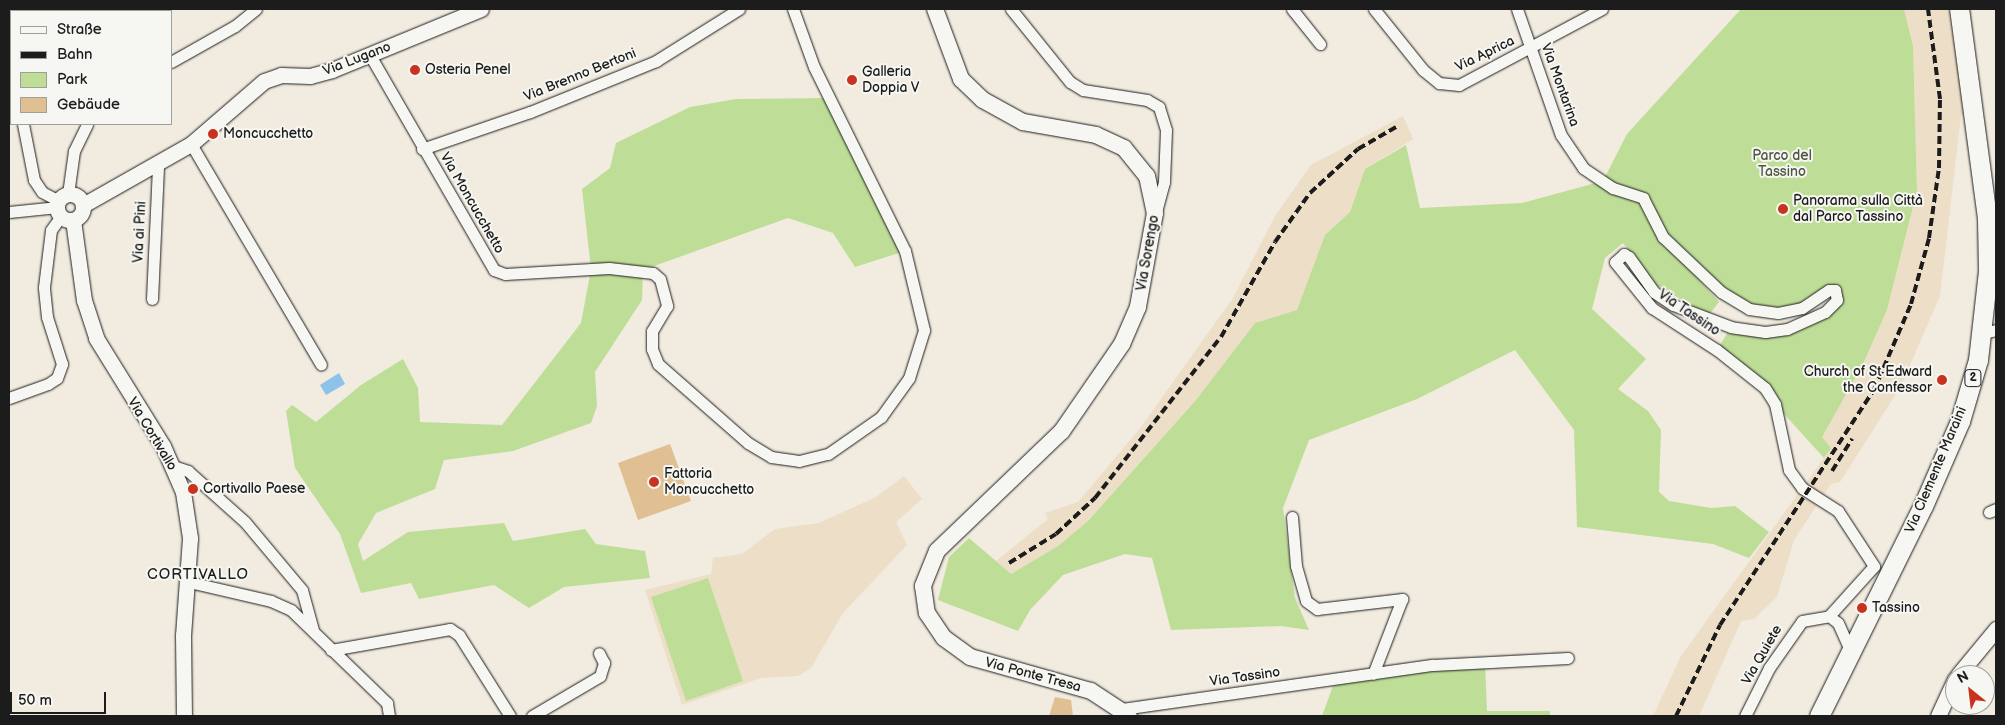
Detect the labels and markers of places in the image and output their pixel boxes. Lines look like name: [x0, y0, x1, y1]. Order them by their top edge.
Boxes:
place label: Osteria Penel: [425, 62, 511, 78]
marker: Osteria Penel: [409, 64, 421, 76]
place label: Galleria Doppia V: [862, 64, 920, 96]
marker: Galleria Doppia V: [846, 74, 858, 86]
place label: Moncucchetto: [223, 126, 313, 142]
marker: Moncucchetto: [207, 128, 219, 140]
place label: Panorama sulla Città dal Parco Tassino: [1793, 193, 1923, 226]
marker: Panorama sulla Città dal Parco Tassino: [1777, 203, 1789, 215]
place label: Church of St Edward the Confessor: [1804, 364, 1932, 397]
marker: Church of St Edward the Confessor: [1936, 374, 1948, 386]
place label: Fattoria Moncucchetto: [664, 466, 754, 498]
marker: Fattoria Moncucchetto: [648, 476, 660, 488]
place label: Cortivallo Paese: [203, 481, 305, 497]
marker: Cortivallo Paese: [187, 483, 199, 495]
place label: Tassino: [1872, 600, 1920, 616]
marker: Tassino: [1856, 602, 1868, 614]

